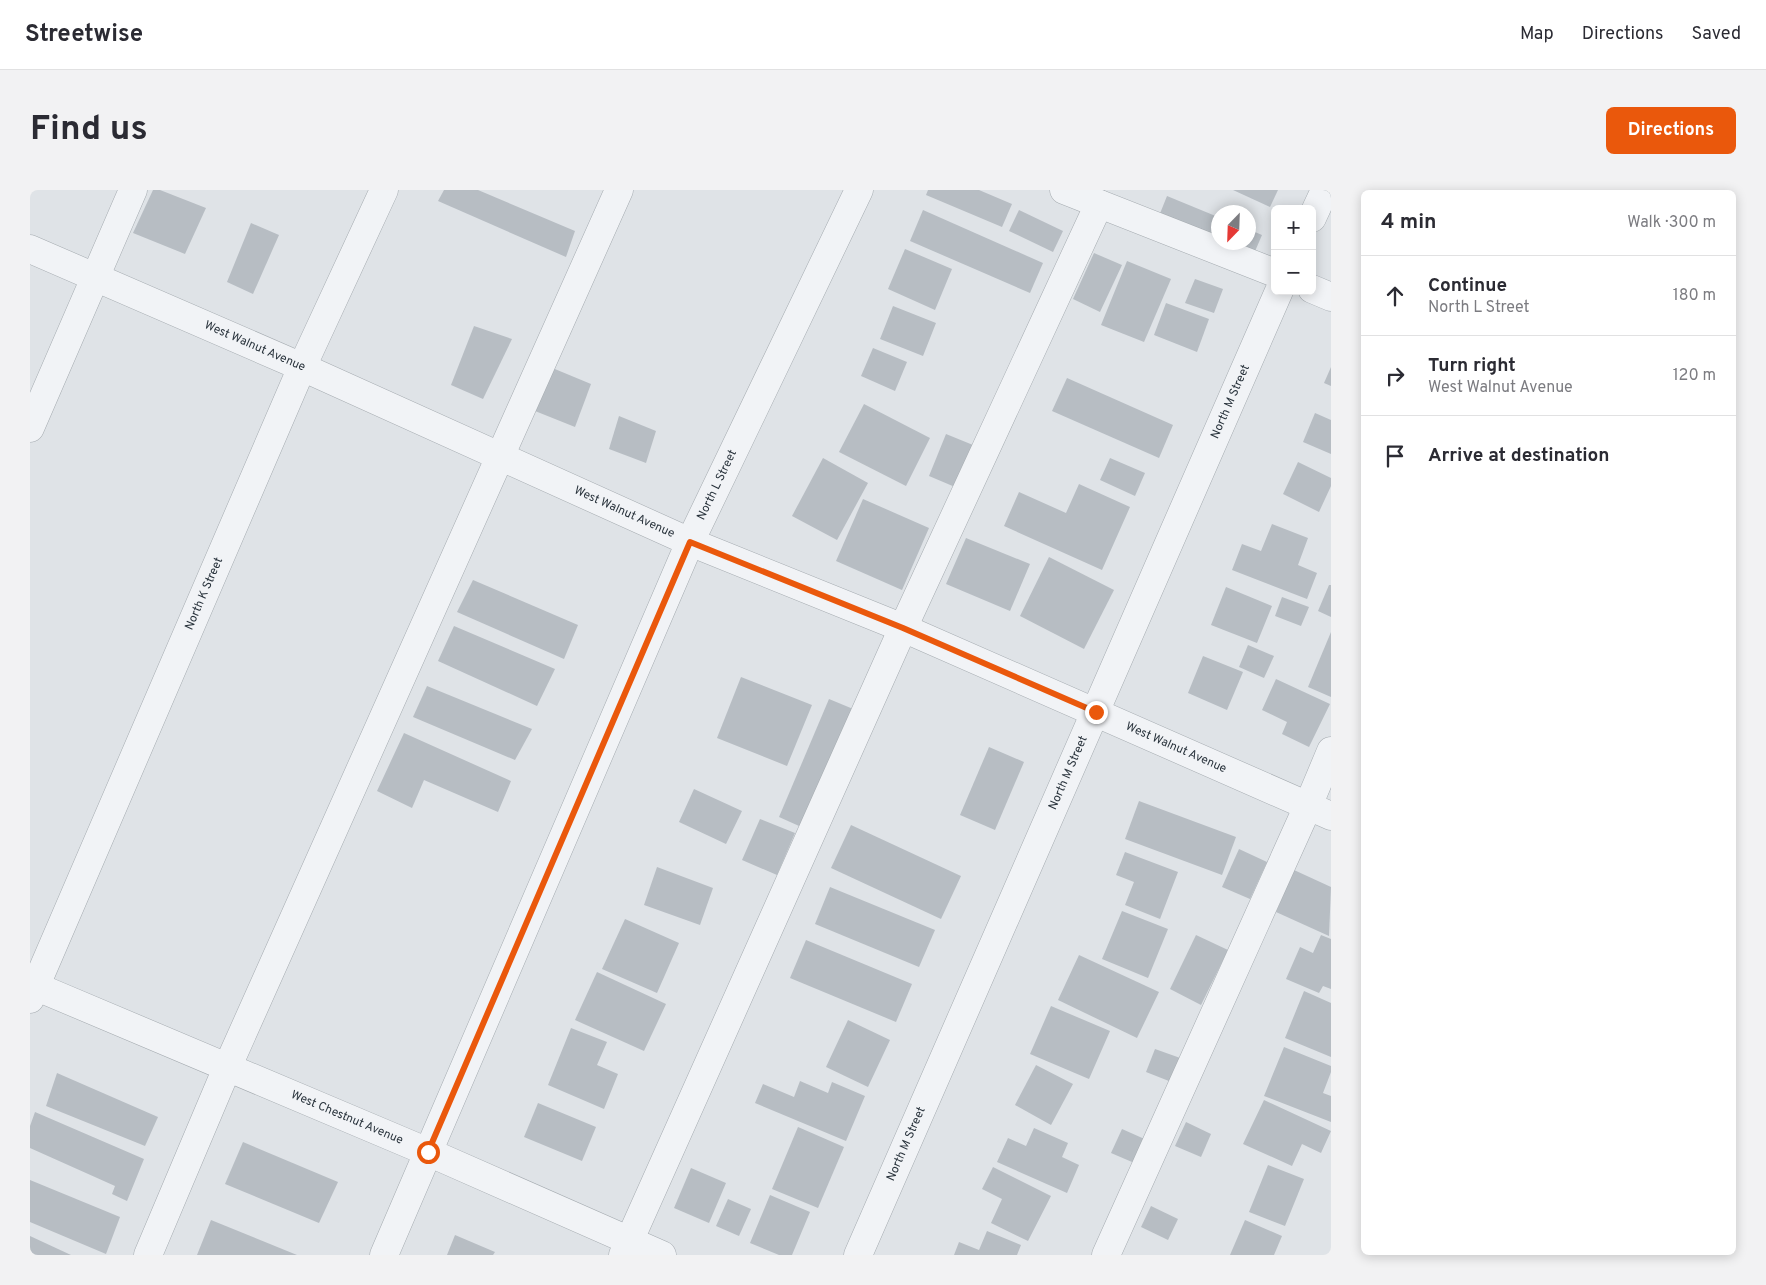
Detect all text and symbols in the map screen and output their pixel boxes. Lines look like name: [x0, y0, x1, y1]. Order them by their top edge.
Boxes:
text: Streetwise: [25, 20, 143, 50]
text: Map: [1520, 23, 1554, 46]
text: Directions: [1582, 23, 1664, 46]
text: Saved: [1692, 23, 1741, 46]
button: Directions: [1606, 107, 1736, 154]
text: Find us: [30, 108, 148, 152]
north arrow: [1211, 205, 1256, 250]
map controls: [1271, 205, 1316, 295]
button: +: [1271, 205, 1316, 250]
text: 4 min: [1381, 209, 1437, 236]
text: Walk · 300 m: [1627, 213, 1716, 233]
button: −: [1271, 250, 1316, 295]
text: Continue: [1428, 274, 1507, 298]
icon: ahead: [1381, 282, 1409, 310]
text: 180 m: [1673, 286, 1716, 306]
text: North L Street: [1428, 298, 1530, 318]
street label: West Walnut Avenue: [202, 318, 308, 375]
text: Turn right: [1428, 354, 1516, 378]
street label: North M Street: [1207, 362, 1254, 441]
icon: right: [1381, 362, 1409, 390]
text: 120 m: [1673, 366, 1716, 386]
text: West Walnut Avenue: [1428, 378, 1573, 398]
icon: arrive: [1381, 442, 1409, 470]
text: Arrive at destination: [1428, 444, 1609, 468]
street label: North L Street: [694, 447, 741, 523]
street label: West Walnut Avenue: [571, 483, 677, 542]
street label: North K Street: [182, 555, 227, 633]
route end: [1085, 701, 1108, 724]
street label: West Walnut Avenue: [1123, 719, 1229, 777]
street label: North M Street: [1045, 733, 1092, 813]
street label: West Chestnut Avenue: [288, 1087, 405, 1149]
street label: North M Street: [883, 1104, 930, 1184]
route start: [417, 1141, 440, 1164]

